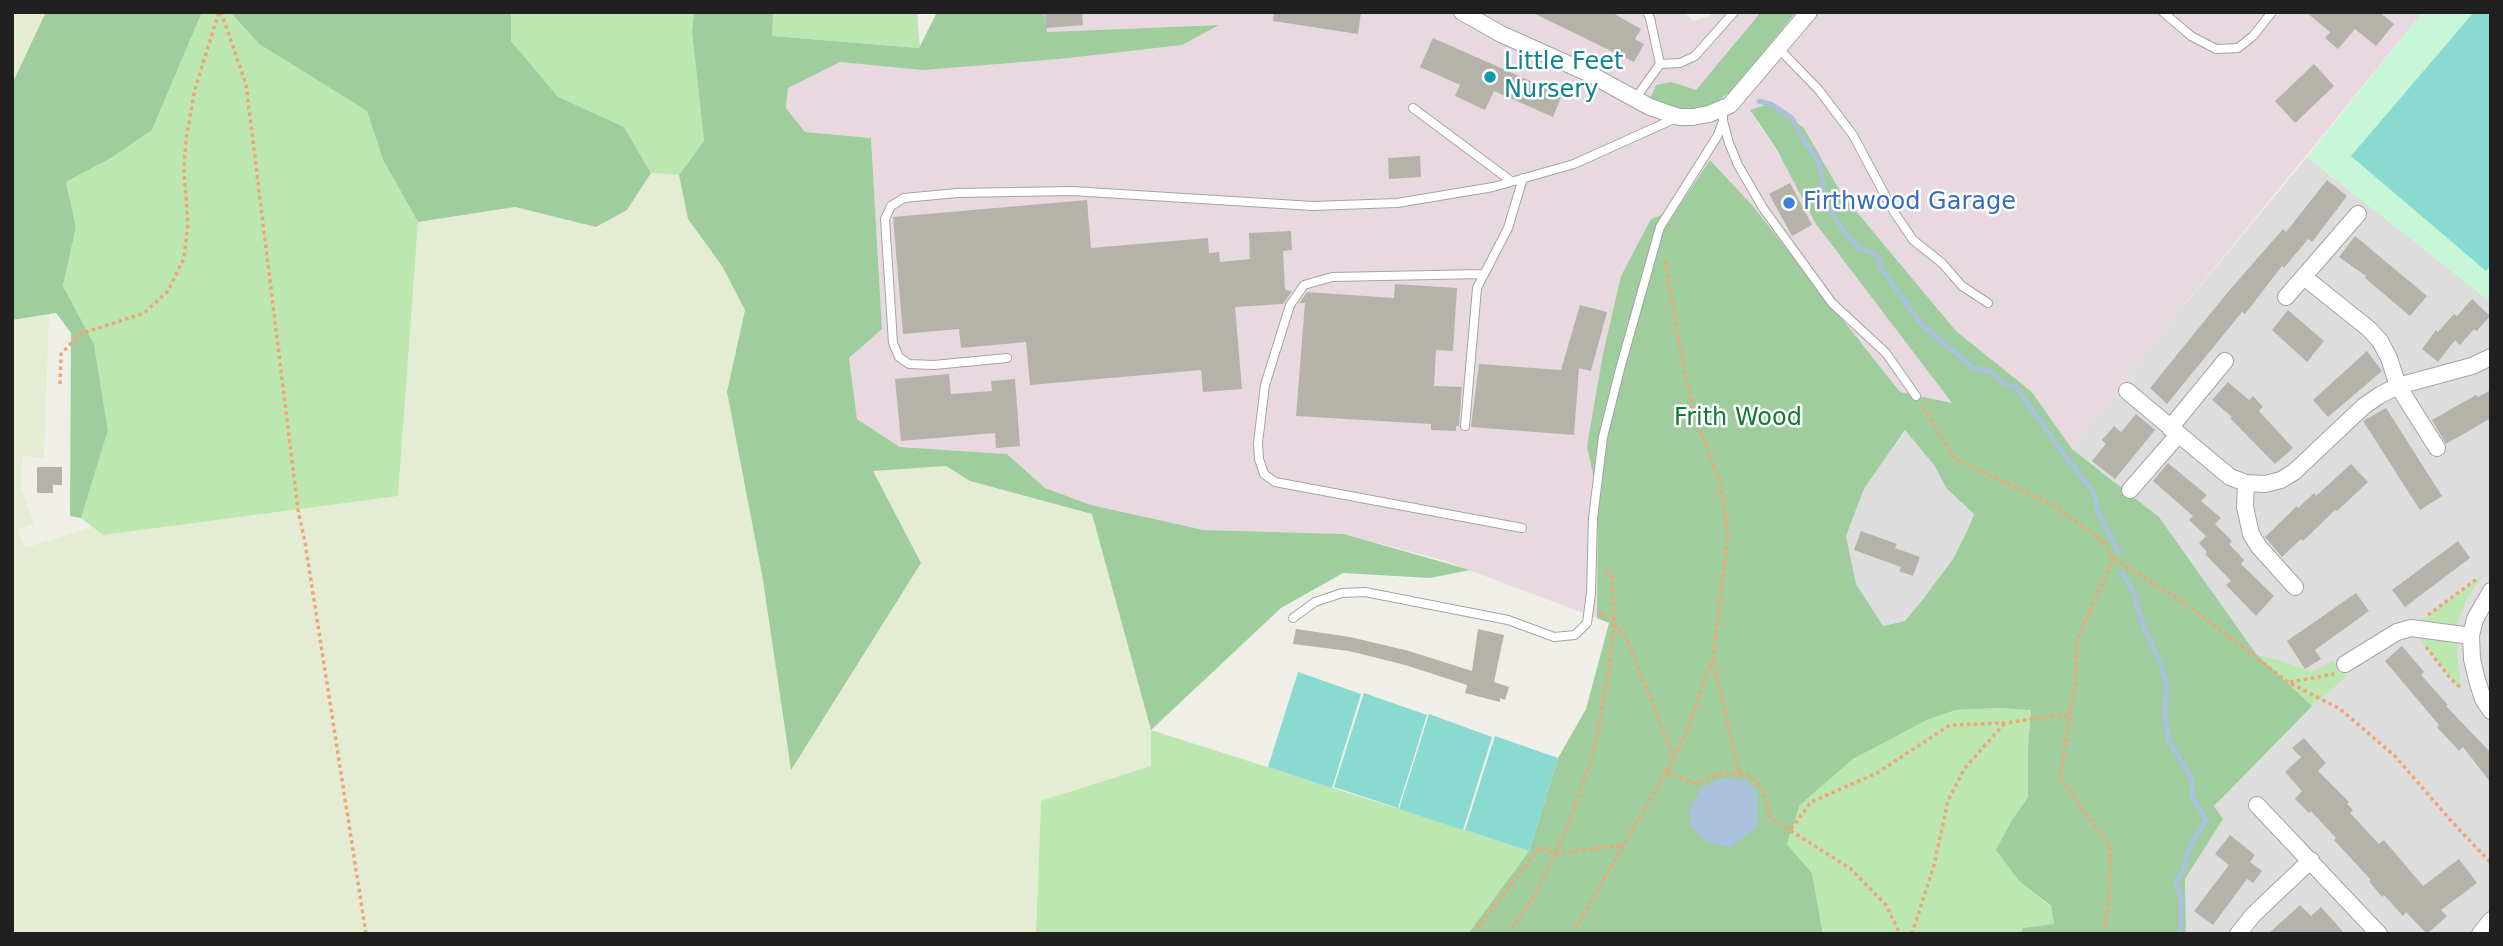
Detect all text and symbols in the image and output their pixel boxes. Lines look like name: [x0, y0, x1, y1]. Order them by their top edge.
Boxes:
place label: Little Feet Nursery: [1504, 49, 1623, 105]
marker: Little Feet Nursery: [1482, 69, 1498, 85]
place label: Firthwood Garage: [1803, 189, 2016, 217]
marker: Firthwood Garage: [1781, 195, 1797, 211]
park label: Frith Wood: [1674, 405, 1802, 433]

